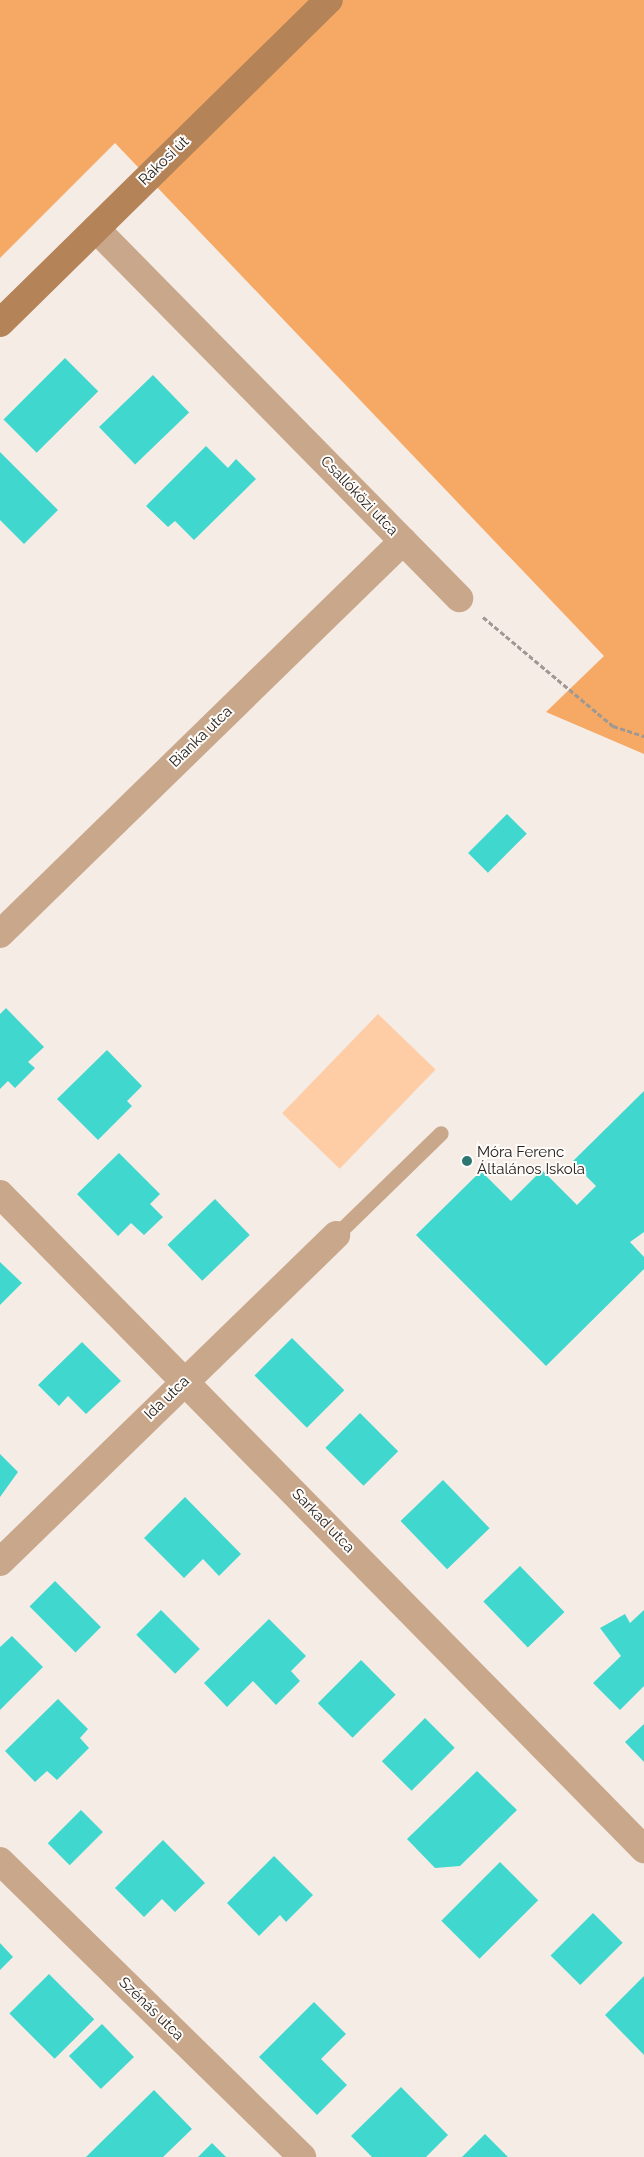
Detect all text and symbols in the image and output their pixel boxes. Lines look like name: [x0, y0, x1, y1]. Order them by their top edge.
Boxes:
street label: Rákosi út: [135, 133, 193, 189]
street label: Csallóközi utca: [316, 452, 402, 540]
street label: Bianka utca: [166, 703, 236, 771]
place label: Móra Ferenc Általános Iskola: [477, 1143, 585, 1178]
marker: Móra Ferenc Általános Iskola: [461, 1155, 473, 1167]
street label: Ida utca: [141, 1372, 193, 1424]
street label: Sarkad utca: [288, 1485, 358, 1557]
street label: Szénás utca: [115, 1974, 187, 2044]

